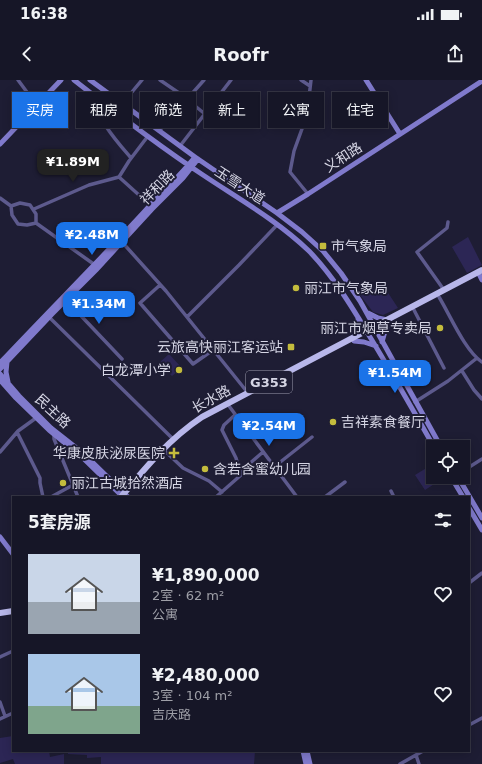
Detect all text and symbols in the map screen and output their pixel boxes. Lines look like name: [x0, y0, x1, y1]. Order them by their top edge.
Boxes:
text: 16:38: [20, 5, 68, 23]
icon: back: [16, 43, 38, 65]
icon: share: [444, 43, 466, 65]
text: Roofr: [213, 44, 269, 65]
chip: 买房: [12, 92, 68, 128]
chip: 租房: [76, 92, 132, 128]
chip: 筛选: [140, 92, 196, 128]
chip: 新上: [204, 92, 260, 128]
chip: 公寓: [268, 92, 324, 128]
chip: 住宅: [332, 92, 388, 128]
street label: 义和路: [321, 139, 365, 175]
pin: ¥1.89M: [40, 149, 106, 183]
text: ¥1.89M: [46, 154, 100, 169]
street label: 玉雪大道: [212, 163, 268, 207]
street label: 祥和路: [137, 166, 177, 208]
pin: ¥2.48M: [59, 222, 125, 256]
text: ¥2.48M: [65, 227, 119, 242]
place label: 市气象局: [331, 238, 387, 254]
marker: 市气象局: [318, 241, 328, 251]
place label: 丽江市气象局: [304, 280, 388, 296]
marker: 丽江市气象局: [291, 283, 301, 293]
pin: ¥1.34M: [66, 291, 132, 325]
text: ¥1.34M: [72, 296, 126, 311]
place label: 丽江市烟草专卖局: [320, 320, 432, 336]
marker: 丽江市烟草专卖局: [435, 323, 445, 333]
place label: 云旅高快丽江客运站: [157, 339, 283, 355]
marker: 云旅高快丽江客运站: [286, 342, 296, 352]
pin: ¥1.54M: [362, 360, 428, 394]
place label: 白龙潭小学: [101, 362, 171, 378]
marker: 白龙潭小学: [174, 365, 184, 375]
text: ¥1.54M: [368, 365, 422, 380]
road number: G353: [246, 371, 292, 393]
street label: 长水路: [189, 382, 233, 416]
street label: 民主路: [32, 391, 74, 431]
pin: ¥2.54M: [236, 413, 302, 447]
place label: 吉祥素食餐厅: [341, 414, 425, 430]
marker: 吉祥素食餐厅: [328, 417, 338, 427]
text: ¥2.54M: [242, 418, 296, 433]
map controls: [426, 440, 470, 484]
button: locate: [426, 440, 470, 484]
place label: 华康皮肤泌尿医院: [53, 445, 165, 461]
marker: 华康皮肤泌尿医院: [168, 447, 180, 459]
place label: 含若含蜜幼儿园: [213, 461, 311, 477]
marker: 含若含蜜幼儿园: [200, 464, 210, 474]
place label: 丽江古城拾然酒店: [71, 475, 183, 491]
marker: 丽江古城拾然酒店: [58, 478, 68, 488]
icon: filters: [432, 509, 454, 531]
text: 5套房源: [28, 512, 91, 532]
text: ¥1,890,000: [152, 565, 260, 585]
icon: home: [60, 570, 108, 618]
icon: heart: [432, 583, 454, 605]
text: 2室 · 62 m²: [152, 588, 224, 603]
text: 公寓: [152, 607, 178, 622]
text: ¥2,480,000: [152, 665, 260, 685]
icon: home: [60, 670, 108, 718]
icon: heart: [432, 683, 454, 705]
text: 3室 · 104 m²: [152, 688, 233, 703]
text: 吉庆路: [152, 707, 191, 722]

